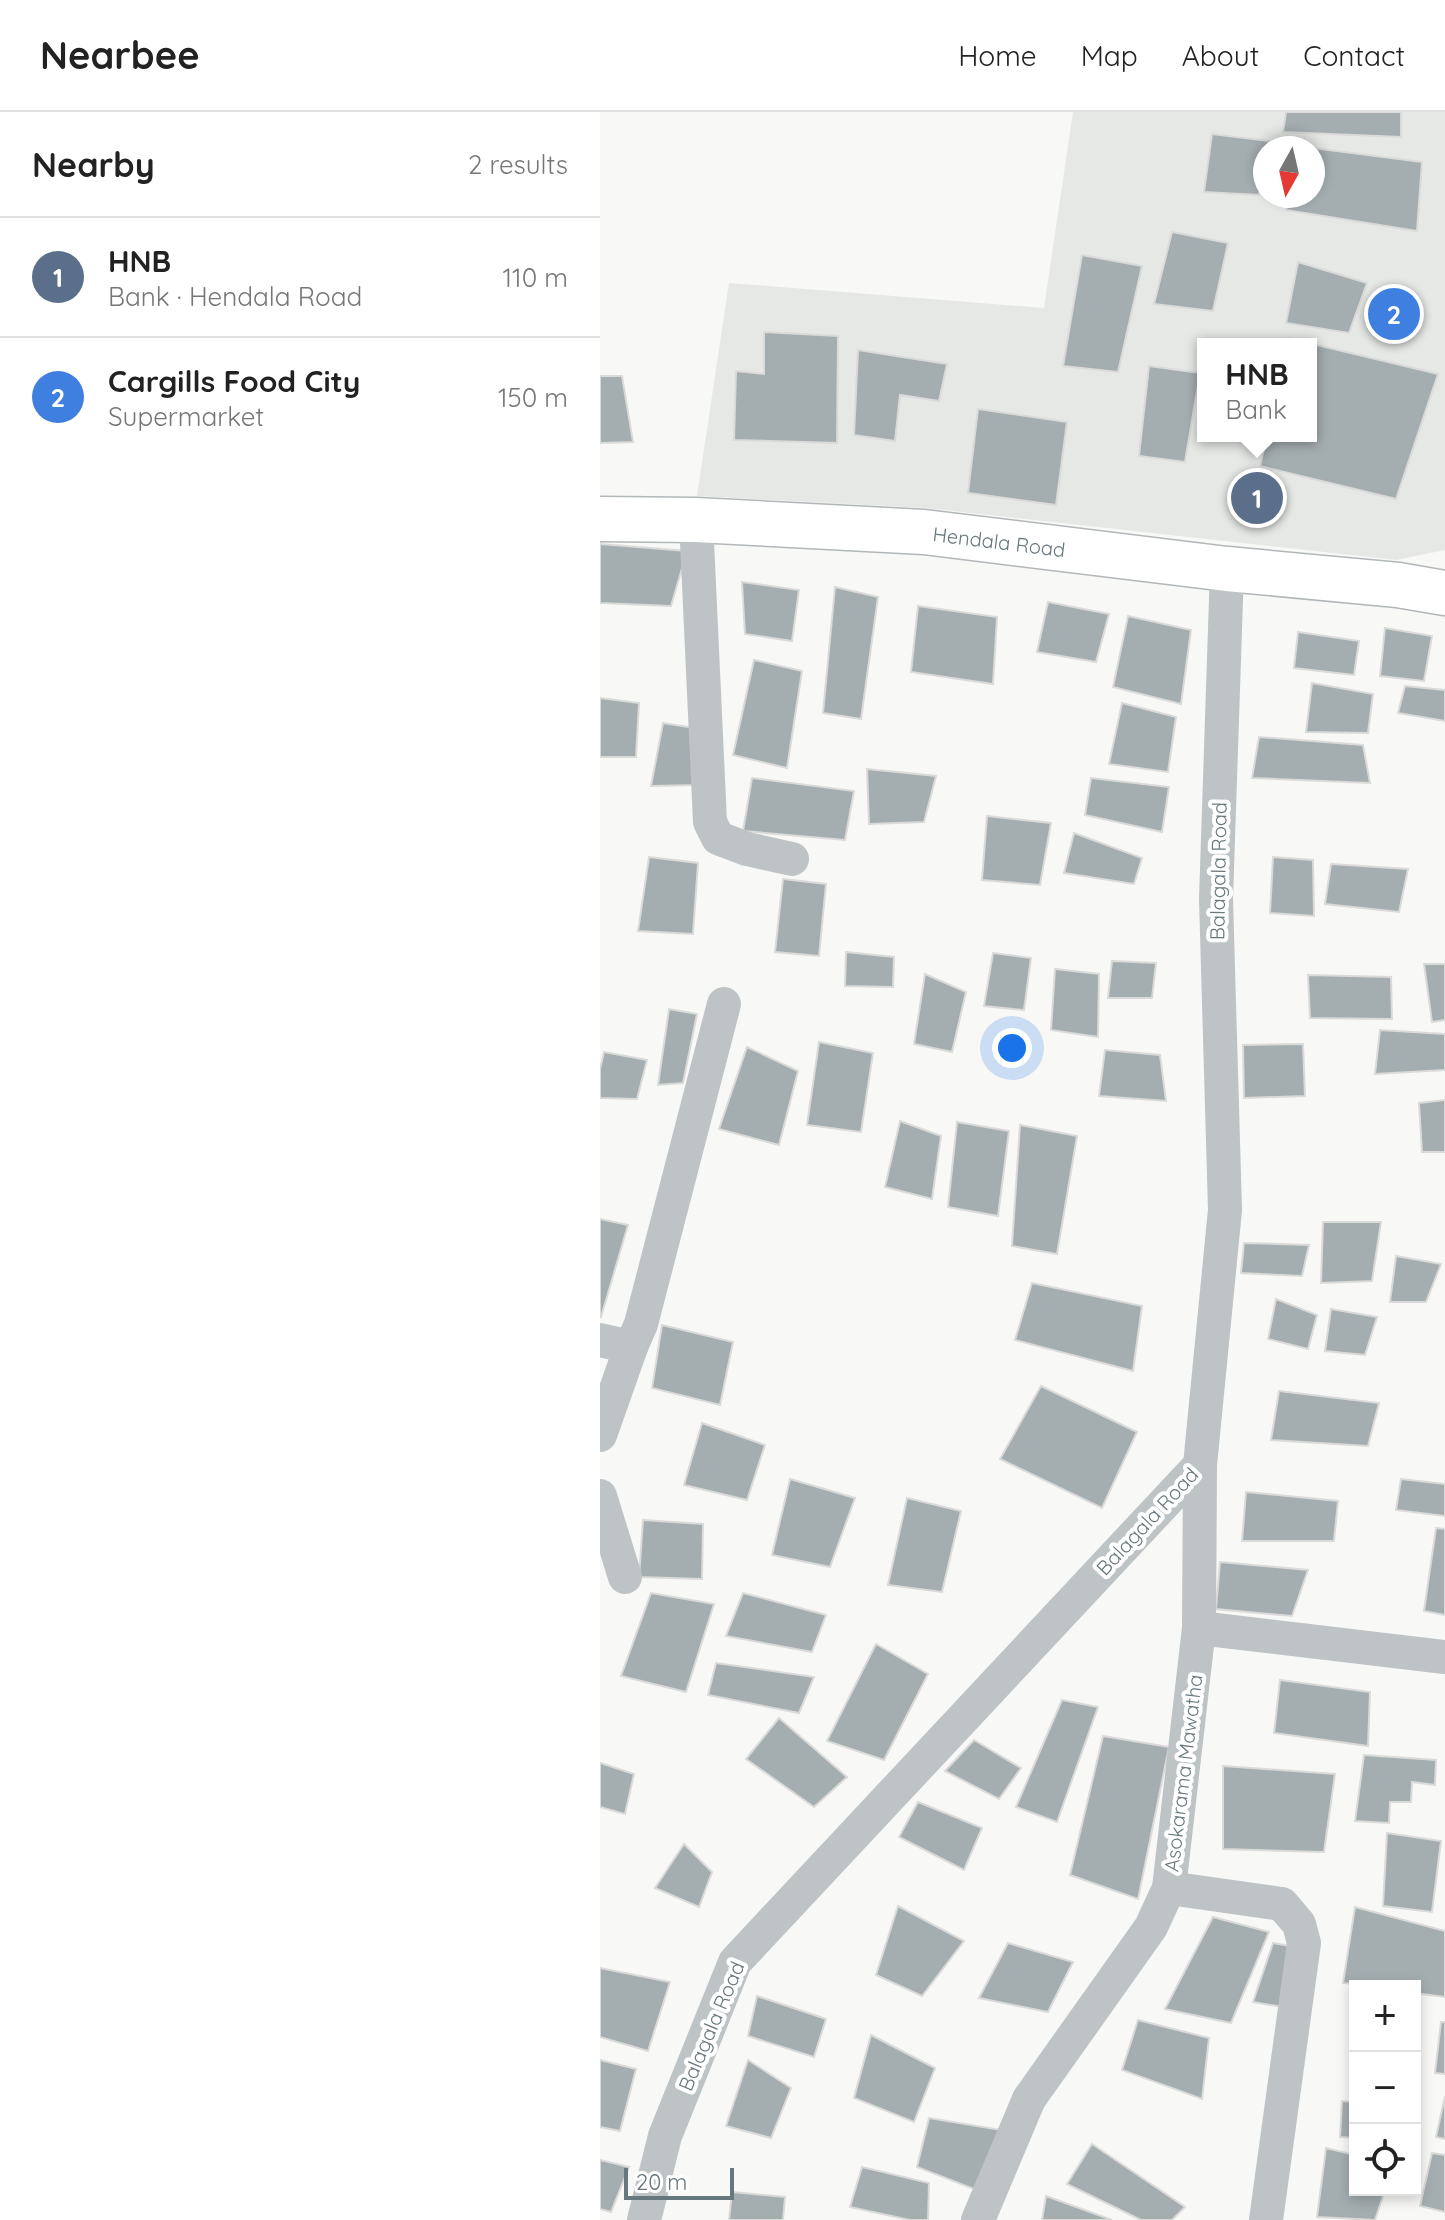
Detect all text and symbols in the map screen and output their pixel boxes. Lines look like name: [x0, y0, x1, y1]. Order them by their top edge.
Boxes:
text: Nearbee: [40, 31, 200, 79]
text: Home: [958, 38, 1037, 73]
text: Map: [1081, 38, 1138, 73]
text: About: [1182, 38, 1259, 73]
text: Contact: [1303, 38, 1405, 73]
north arrow: [1253, 136, 1325, 208]
text: Nearby: [32, 143, 155, 186]
text: 2 results: [468, 148, 568, 181]
text: HNB: [108, 242, 171, 280]
text: 1: [53, 261, 63, 294]
text: 110 m: [502, 261, 568, 294]
text: Bank · Hendala Road: [108, 280, 362, 313]
pin: 2: [1368, 284, 1420, 344]
popup: [1197, 338, 1317, 442]
text: HNB: [1225, 355, 1289, 393]
text: Cargills Food City: [108, 362, 360, 400]
text: 2: [51, 381, 65, 414]
text: 150 m: [498, 381, 568, 414]
text: Bank: [1225, 393, 1287, 426]
text: Supermarket: [108, 400, 264, 433]
pin: 1: [1231, 468, 1283, 528]
street label: Hendala Road: [931, 521, 1067, 562]
street label: Balagala Road: [1204, 802, 1232, 940]
your location: [992, 1028, 1032, 1068]
street label: Balagala Road: [1091, 1462, 1203, 1580]
street label: Asokarama Mawatha: [1158, 1673, 1208, 1873]
street label: Balagala Road: [672, 1958, 750, 2094]
map controls: [1349, 1980, 1421, 2196]
button: +: [1349, 1980, 1421, 2052]
button: −: [1349, 2052, 1421, 2124]
button: locate: [1349, 2124, 1421, 2196]
scale bar: [624, 2164, 734, 2200]
text: 20 m: [636, 2168, 687, 2196]

